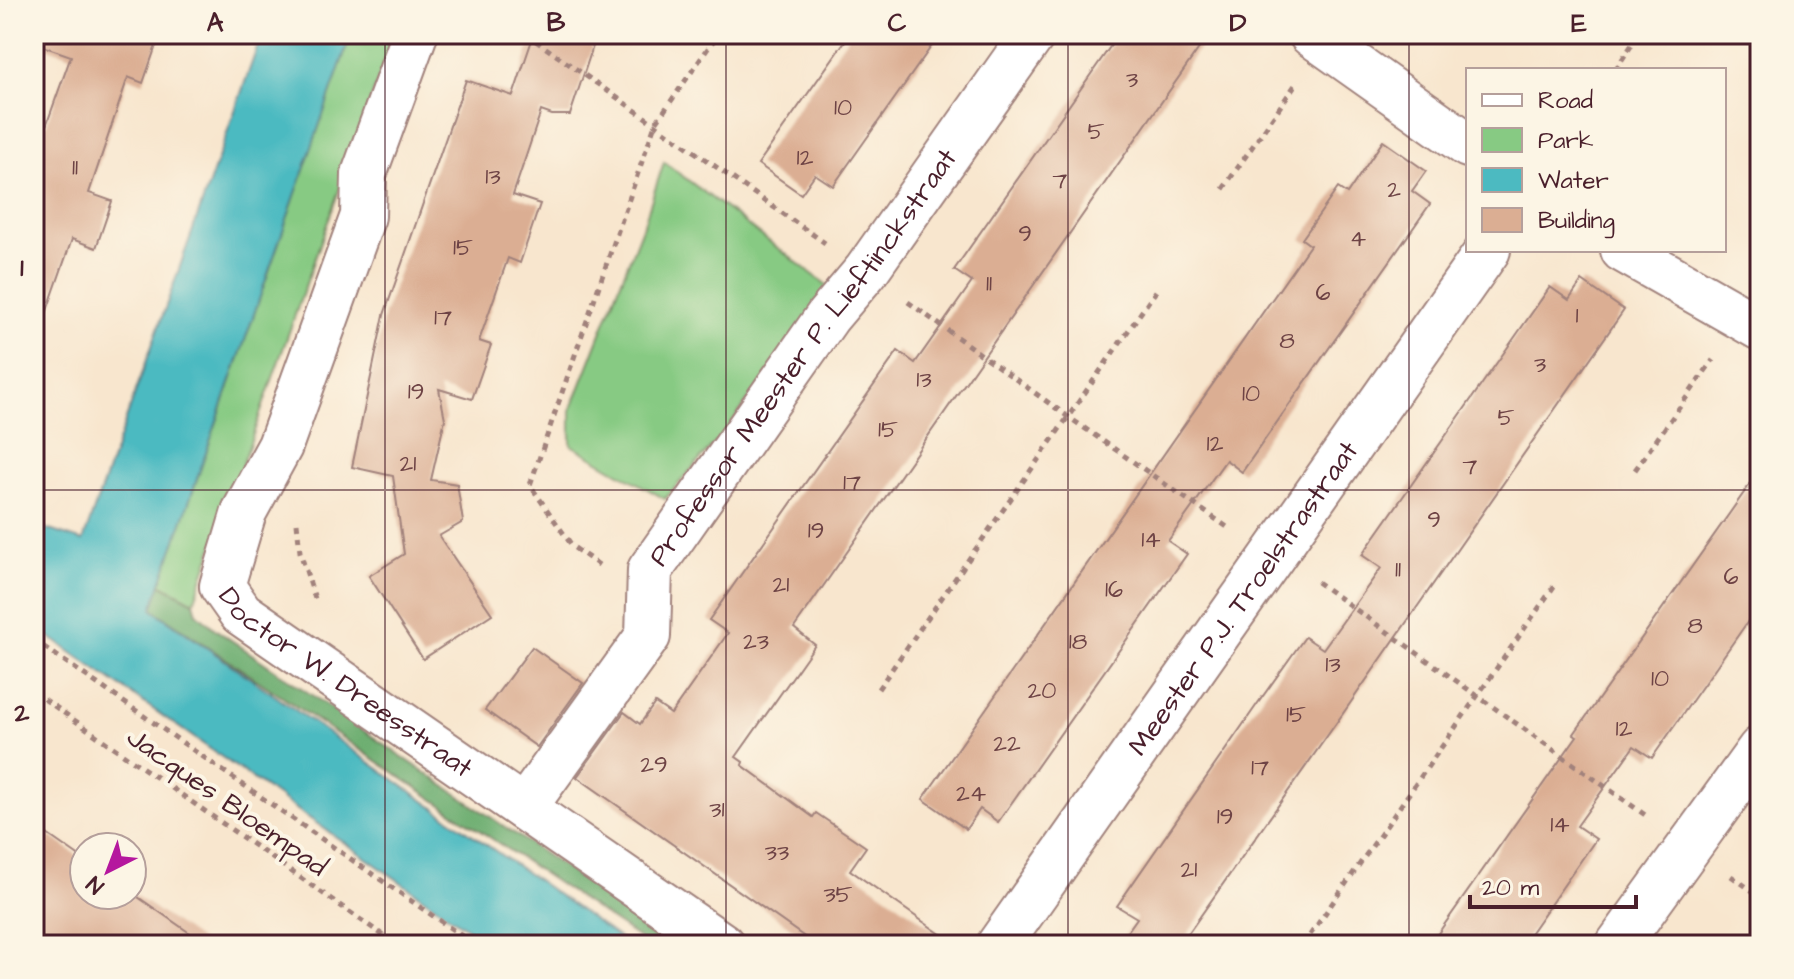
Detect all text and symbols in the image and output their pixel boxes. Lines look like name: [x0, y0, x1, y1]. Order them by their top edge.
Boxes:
text: A: [207, 5, 224, 41]
text: B: [547, 5, 566, 41]
text: C: [888, 5, 907, 41]
text: D: [1230, 5, 1247, 41]
text: E: [1571, 5, 1587, 41]
house number: 3: [1126, 63, 1138, 97]
legend: [1466, 68, 1726, 252]
text: Road: [1538, 84, 1593, 118]
house number: 10: [834, 91, 852, 125]
house number: 5: [1088, 115, 1105, 149]
text: Park: [1538, 124, 1594, 158]
street label: Professor Meester P. Lieftinckstraat: [639, 140, 966, 574]
house number: 12: [797, 141, 814, 175]
house number: 11: [72, 151, 78, 185]
house number: 13: [485, 160, 501, 194]
house number: 7: [1053, 164, 1068, 198]
text: Water: [1538, 164, 1609, 198]
house number: 2: [1387, 173, 1401, 207]
text: Building: [1538, 204, 1615, 239]
house number: 9: [1018, 217, 1032, 251]
house number: 4: [1350, 222, 1366, 256]
house number: 15: [453, 231, 473, 265]
text: 1: [20, 250, 24, 286]
house number: 11: [986, 267, 992, 301]
house number: 6: [1315, 276, 1331, 310]
house number: 1: [1575, 299, 1579, 333]
house number: 17: [434, 301, 452, 335]
house number: 8: [1279, 324, 1295, 358]
house number: 3: [1534, 348, 1546, 382]
house number: 13: [916, 363, 932, 397]
house number: 19: [408, 375, 424, 409]
house number: 10: [1242, 377, 1260, 411]
house number: 5: [1498, 401, 1515, 435]
house number: 15: [878, 413, 898, 447]
house number: 12: [1207, 427, 1224, 461]
street label: Meester P.J. Troelstrastraat: [1119, 433, 1368, 763]
house number: 21: [400, 447, 416, 481]
house number: 7: [1463, 450, 1478, 484]
house number: 17: [843, 466, 861, 500]
house number: 9: [1427, 503, 1441, 537]
house number: 19: [808, 514, 824, 548]
house number: 14: [1141, 523, 1161, 557]
house number: 11: [1395, 553, 1401, 587]
house number: 6: [1723, 560, 1739, 594]
house number: 21: [773, 568, 789, 602]
house number: 16: [1105, 573, 1123, 607]
street label: Doctor W. Dreesstraat: [209, 579, 481, 787]
house number: 8: [1687, 609, 1703, 643]
house number: 23: [743, 625, 769, 659]
house number: 18: [1069, 625, 1087, 659]
house number: 13: [1325, 648, 1341, 682]
house number: 10: [1651, 662, 1669, 696]
house number: 20: [1028, 674, 1056, 708]
text: 2: [14, 695, 30, 731]
house number: 15: [1286, 698, 1306, 732]
house number: 12: [1616, 712, 1633, 746]
street label: Jacques Bloempad: [119, 718, 335, 886]
house number: 22: [993, 727, 1021, 761]
house number: 29: [640, 748, 668, 782]
house number: 17: [1251, 751, 1269, 785]
house number: 24: [956, 777, 986, 811]
house number: 31: [709, 793, 725, 827]
house number: 19: [1217, 800, 1233, 834]
house number: 14: [1550, 808, 1570, 842]
north arrow: [68, 831, 148, 911]
house number: 33: [765, 836, 789, 870]
house number: 21: [1181, 853, 1197, 887]
scale bar: [1470, 859, 1636, 909]
text: N: [80, 868, 111, 901]
text: 20 m: [1482, 871, 1539, 905]
house number: 35: [823, 878, 853, 912]

